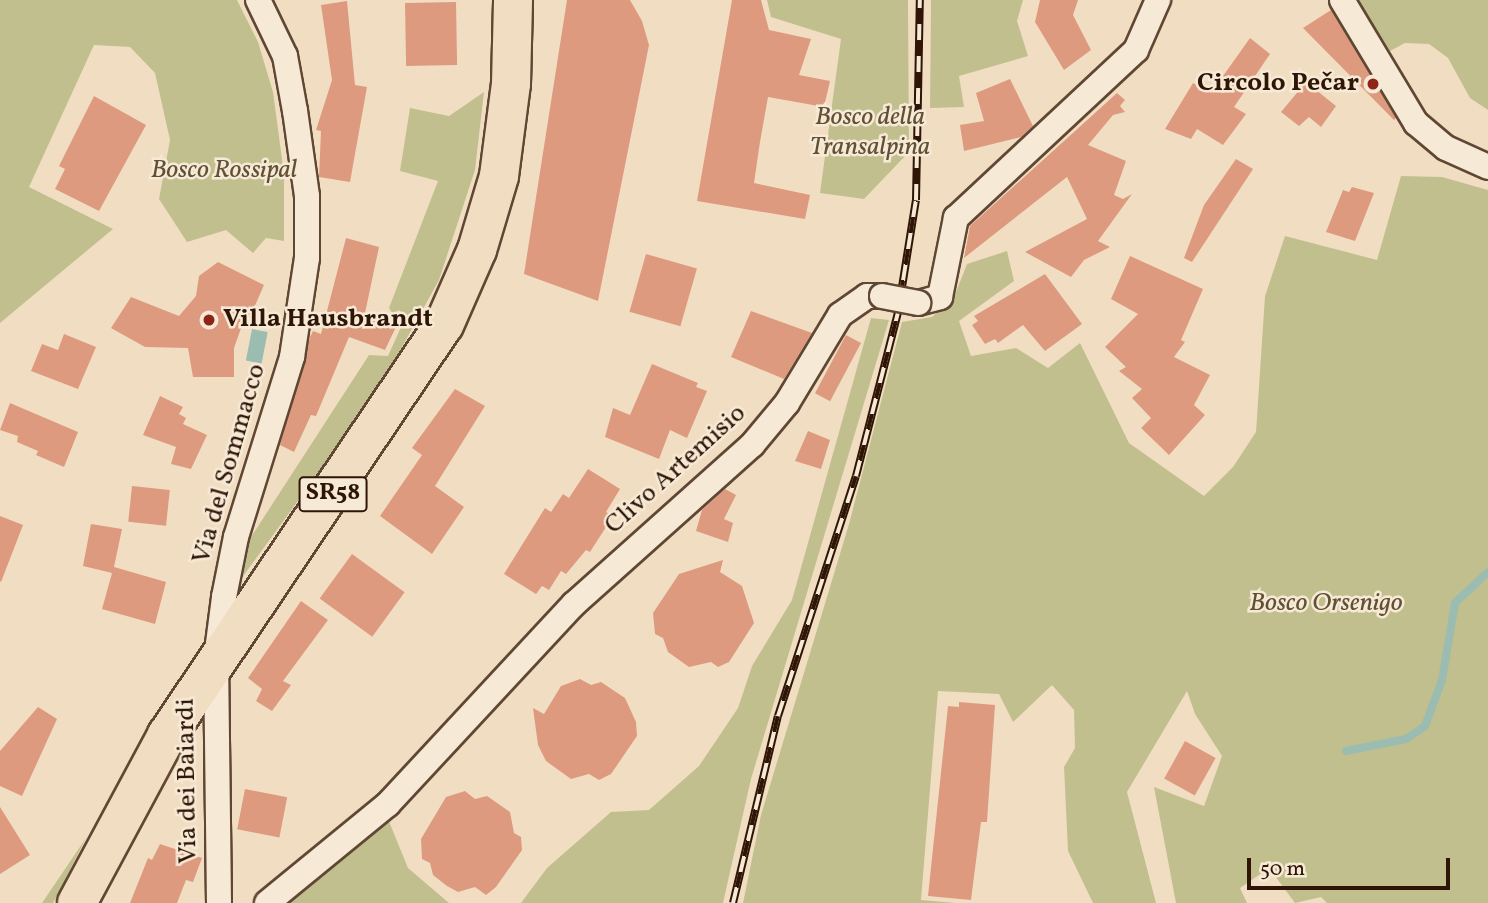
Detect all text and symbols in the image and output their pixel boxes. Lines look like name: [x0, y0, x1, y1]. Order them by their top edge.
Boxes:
place label: Circolo Pečar: [1197, 68, 1359, 100]
marker: Circolo Pečar: [1365, 76, 1381, 92]
park label: Bosco della Transalpina: [810, 102, 930, 164]
park label: Bosco Rossipal: [151, 155, 297, 187]
place label: Villa Hausbrandt: [223, 304, 433, 336]
marker: Villa Hausbrandt: [201, 312, 217, 328]
street label: Via del Sommacco: [187, 360, 273, 568]
street label: Clivo Artemisio: [599, 398, 753, 542]
road number: SR58: [298, 474, 368, 514]
park label: Bosco Orsenigo: [1249, 588, 1403, 620]
street label: Via dei Baiardi: [171, 698, 205, 864]
scale bar: [1250, 844, 1453, 888]
text: 50 m: [1260, 855, 1305, 884]

